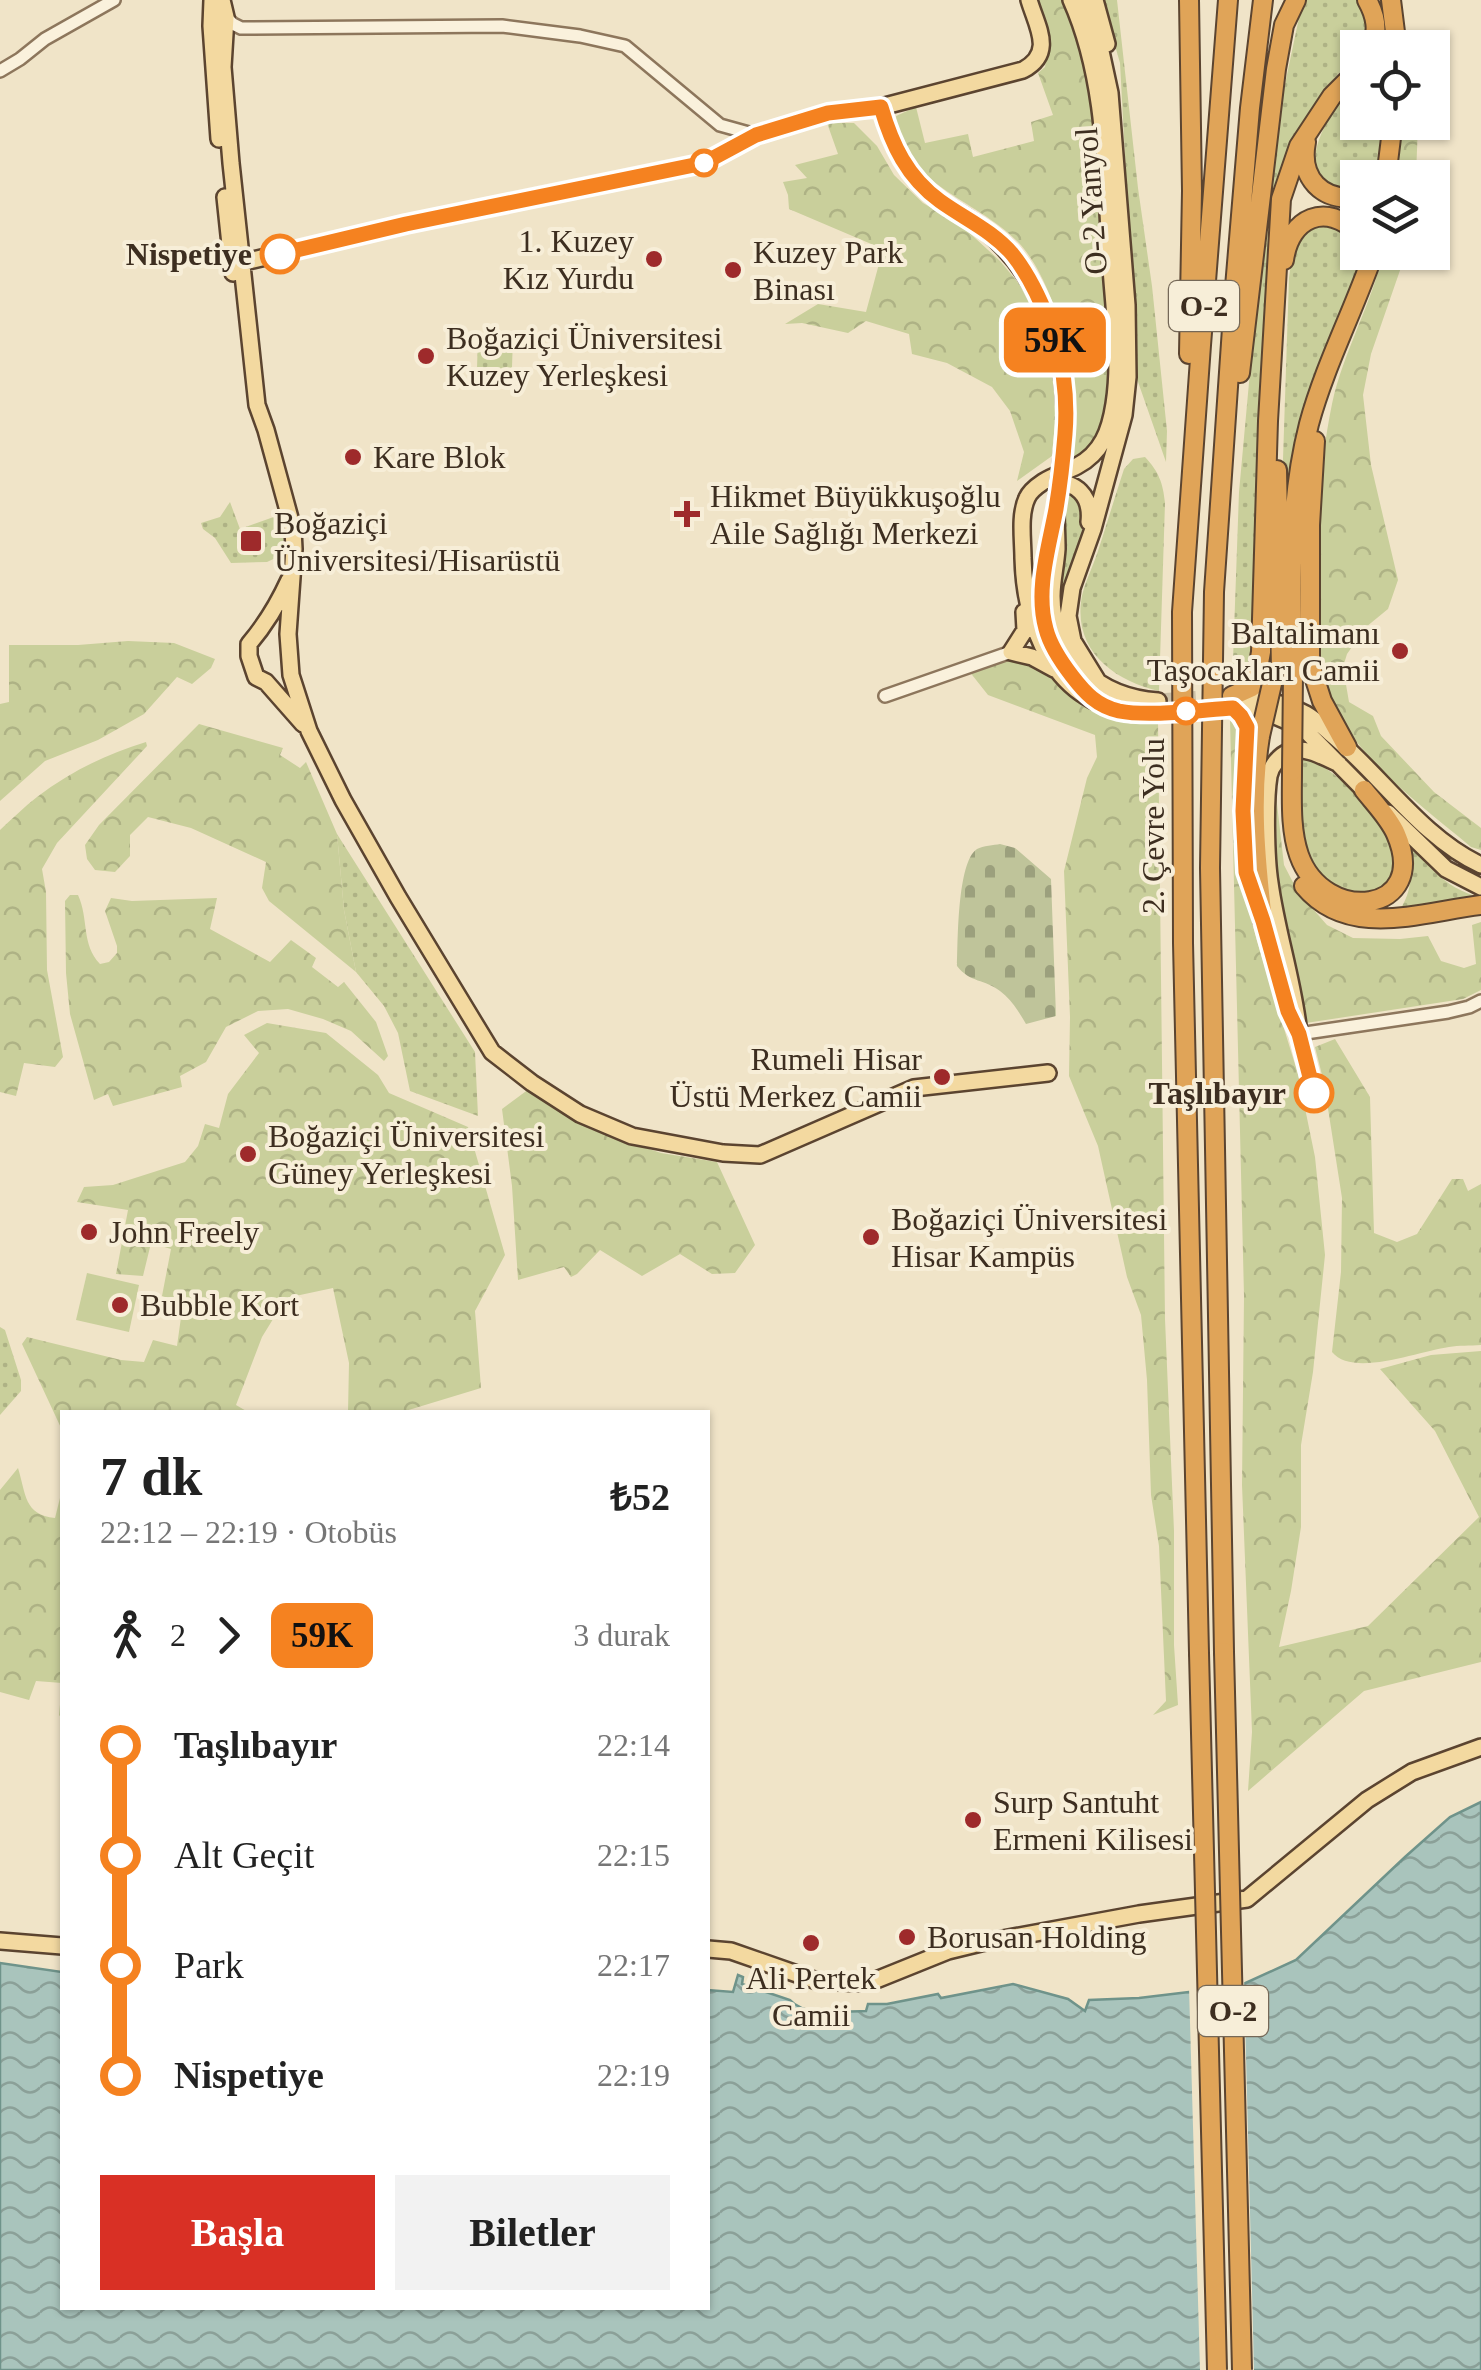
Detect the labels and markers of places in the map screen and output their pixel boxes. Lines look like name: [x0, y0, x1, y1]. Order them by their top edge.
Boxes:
unlabelled marker: [691, 150, 717, 176]
place label: 1. Kuzey Kız Yurdu: [503, 223, 634, 296]
place label: Kuzey Park Binası: [753, 234, 903, 307]
marker: Nispetiye: [261, 235, 299, 273]
place label: Nispetiye: [126, 236, 252, 272]
marker: 1. Kuzey Kız Yurdu: [643, 248, 665, 270]
marker: Kuzey Park Binası: [722, 259, 744, 281]
place label: Boğaziçi Üniversitesi Kuzey Yerleşkesi: [446, 320, 722, 393]
marker: Boğaziçi Üniversitesi Kuzey Yerleşkesi: [415, 345, 437, 367]
place label: Kare Blok: [373, 439, 505, 475]
marker: Kare Blok: [342, 446, 364, 468]
place label: Hikmet Büyükkuşoğlu Aile Sağlığı Merkezi: [710, 478, 1001, 551]
marker: Hikmet Büyükkuşoğlu Aile Sağlığı Merkezi: [674, 501, 700, 527]
place label: Boğaziçi Üniversitesi/Hisarüstü: [274, 505, 560, 578]
marker: Boğaziçi Üniversitesi/Hisarüstü: [238, 528, 264, 554]
place label: Baltalimanı Taşocakları Camii: [1147, 615, 1380, 688]
marker: Baltalimanı Taşocakları Camii: [1389, 640, 1411, 662]
unlabelled marker: [1173, 698, 1199, 724]
place label: Rumeli Hisar Üstü Merkez Camii: [670, 1041, 922, 1114]
marker: Rumeli Hisar Üstü Merkez Camii: [931, 1066, 953, 1088]
marker: Taşlıbayır: [1295, 1074, 1333, 1112]
place label: Taşlıbayır: [1148, 1075, 1286, 1111]
place label: Boğaziçi Üniversitesi Güney Yerleşkesi: [268, 1118, 544, 1191]
marker: Boğaziçi Üniversitesi Güney Yerleşkesi: [237, 1143, 259, 1165]
place label: Boğaziçi Üniversitesi Hisar Kampüs: [891, 1201, 1167, 1274]
place label: John Freely: [109, 1214, 259, 1250]
marker: John Freely: [78, 1221, 100, 1243]
marker: Boğaziçi Üniversitesi Hisar Kampüs: [860, 1226, 882, 1248]
place label: Bubble Kort: [140, 1287, 299, 1323]
marker: Bubble Kort: [109, 1294, 131, 1316]
place label: Surp Santuht Ermeni Kilisesi: [993, 1784, 1193, 1857]
marker: Surp Santuht Ermeni Kilisesi: [962, 1809, 984, 1831]
place label: Borusan Holding: [927, 1919, 1147, 1955]
marker: Borusan Holding: [896, 1926, 918, 1948]
marker: Ali Pertek Camii: [800, 1932, 822, 1954]
place label: Ali Pertek Camii: [746, 1960, 876, 2033]

